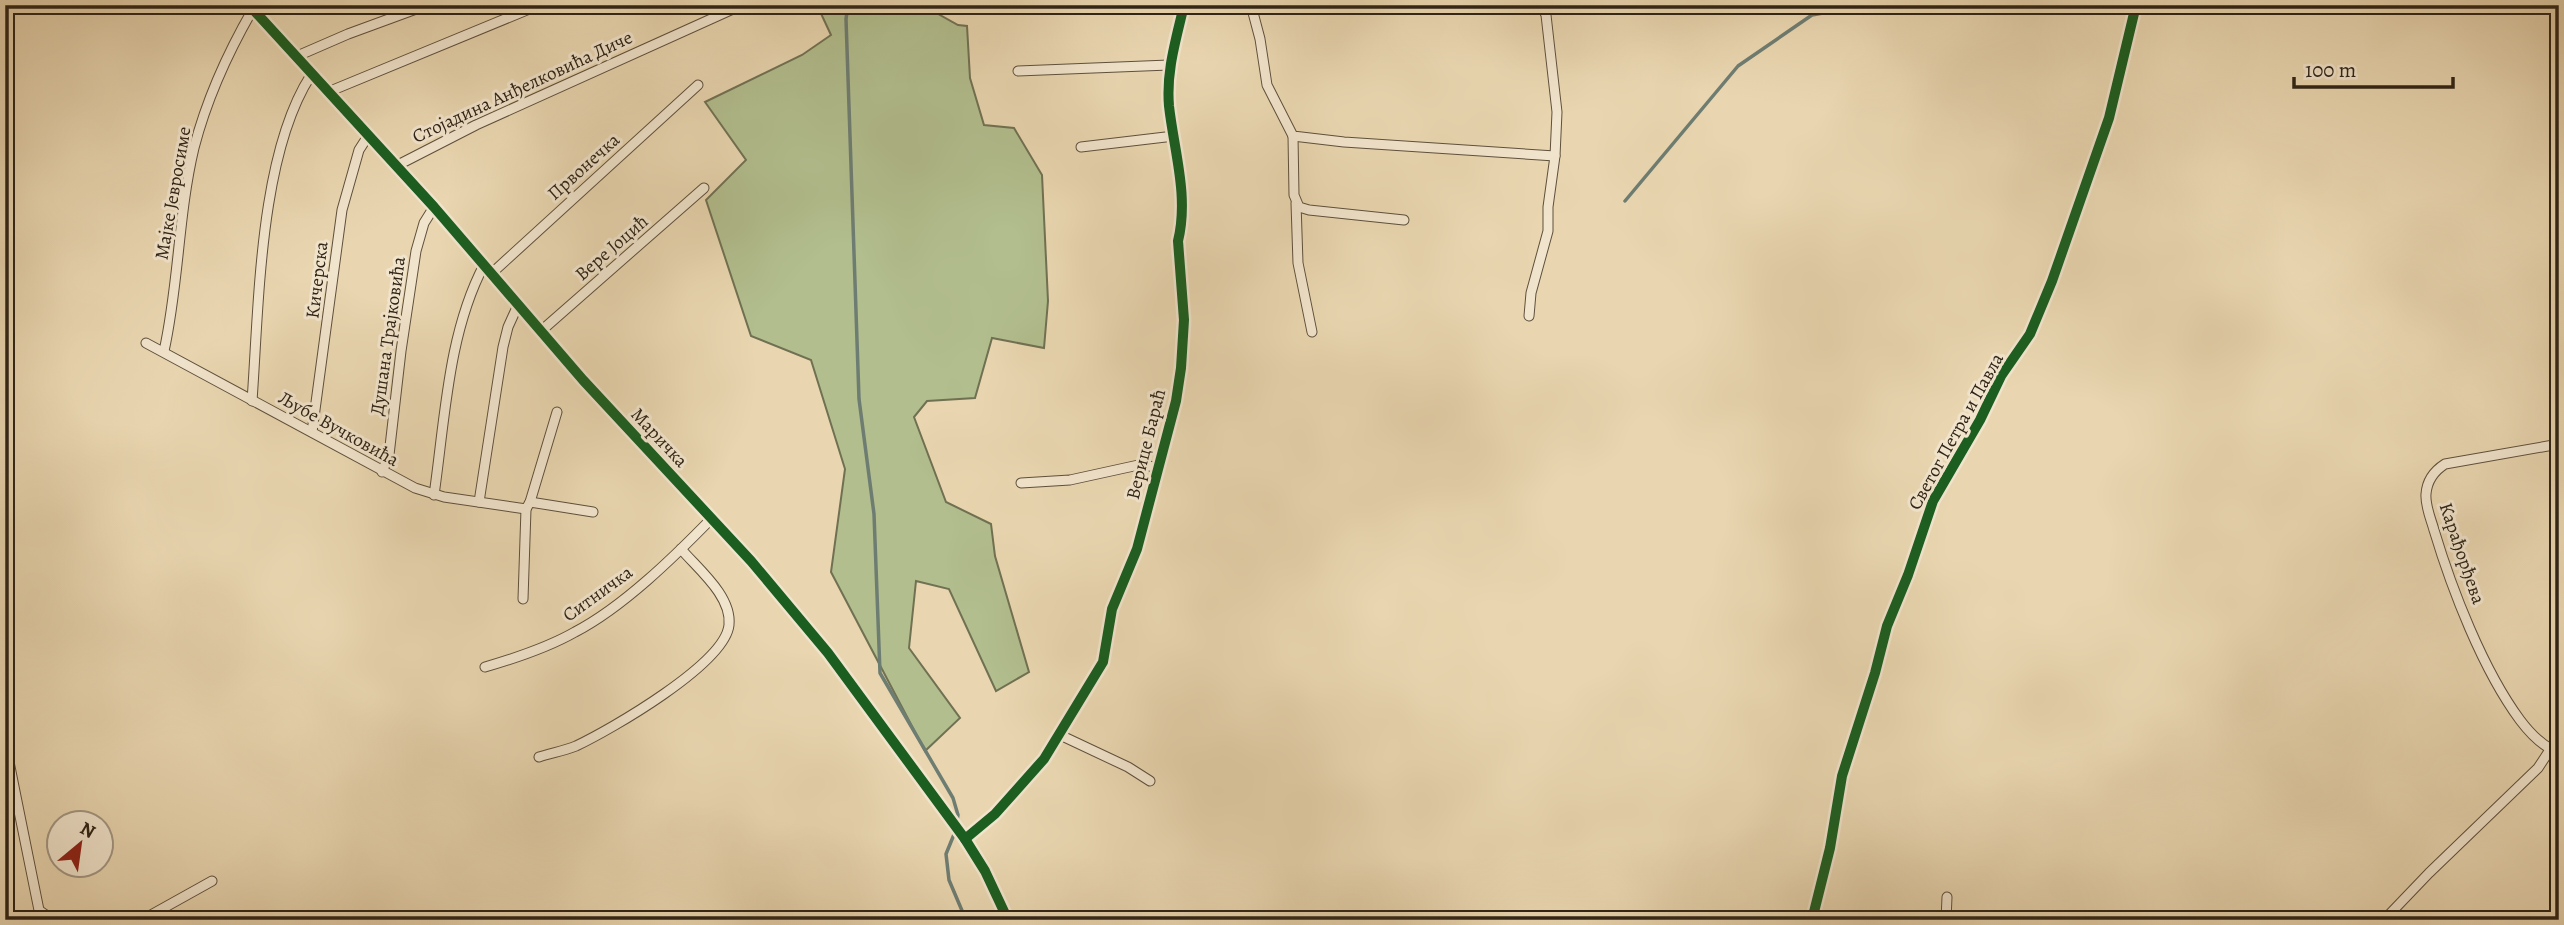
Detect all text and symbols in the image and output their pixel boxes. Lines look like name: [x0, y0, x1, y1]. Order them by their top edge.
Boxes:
street label: Стојадина Анђелковића Диче: [408, 24, 637, 150]
scale bar: [2294, 46, 2454, 90]
text: 100 m: [2305, 56, 2356, 84]
street label: Мајке Јевросиме: [148, 125, 197, 262]
street label: Првонечка: [542, 127, 626, 206]
street label: Вере Јоцић: [569, 209, 654, 287]
street label: Кичерска: [299, 240, 335, 320]
street label: Душана Трајковића: [364, 255, 412, 417]
street label: Светог Петра и Павла: [1902, 348, 2010, 515]
street label: Љубе Вучковића: [273, 385, 404, 473]
street label: Верице Бараћ: [1120, 386, 1172, 502]
street label: Маричка: [625, 402, 694, 473]
street label: Карађорђева: [2433, 499, 2492, 608]
street label: Ситничка: [557, 559, 638, 628]
north arrow: [46, 810, 116, 880]
text: N: [75, 815, 100, 845]

